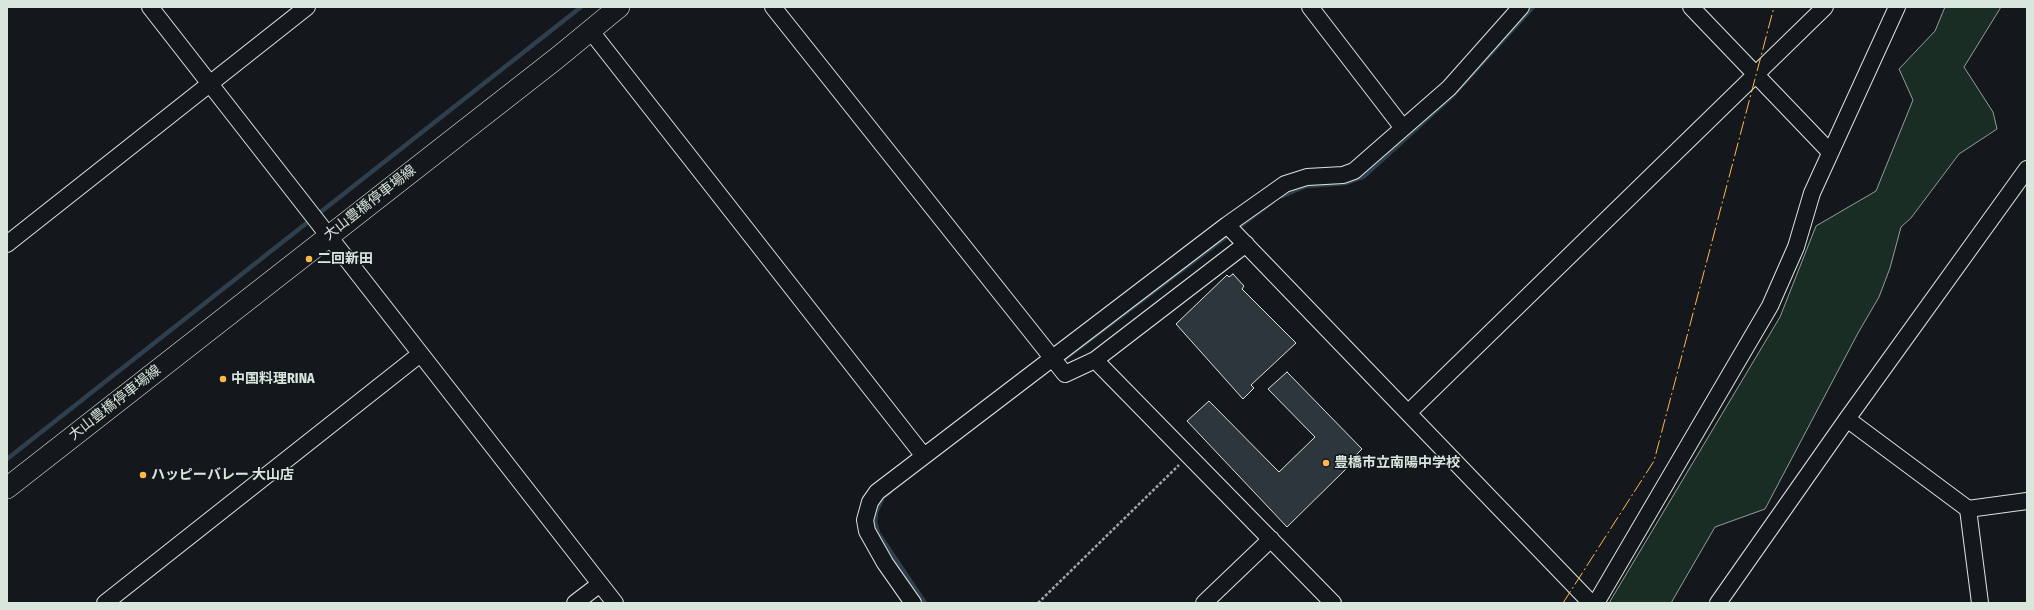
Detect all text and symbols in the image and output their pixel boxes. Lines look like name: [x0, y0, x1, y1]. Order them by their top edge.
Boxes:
street label: 大山豊橋停車場線: [321, 162, 419, 244]
place label: 二回新田: [317, 251, 373, 267]
marker: 二回新田: [304, 254, 314, 264]
street label: 大山豊橋停車場線: [66, 362, 164, 444]
place label: 中国料理RINA: [231, 371, 315, 387]
marker: 中国料理RINA: [218, 374, 228, 384]
place label: 豊橋市立南陽中学校: [1334, 455, 1460, 471]
marker: 豊橋市立南陽中学校: [1321, 458, 1331, 468]
place label: ハッピーバレー 大山店: [151, 467, 294, 483]
marker: ハッピーバレー 大山店: [138, 470, 148, 480]

